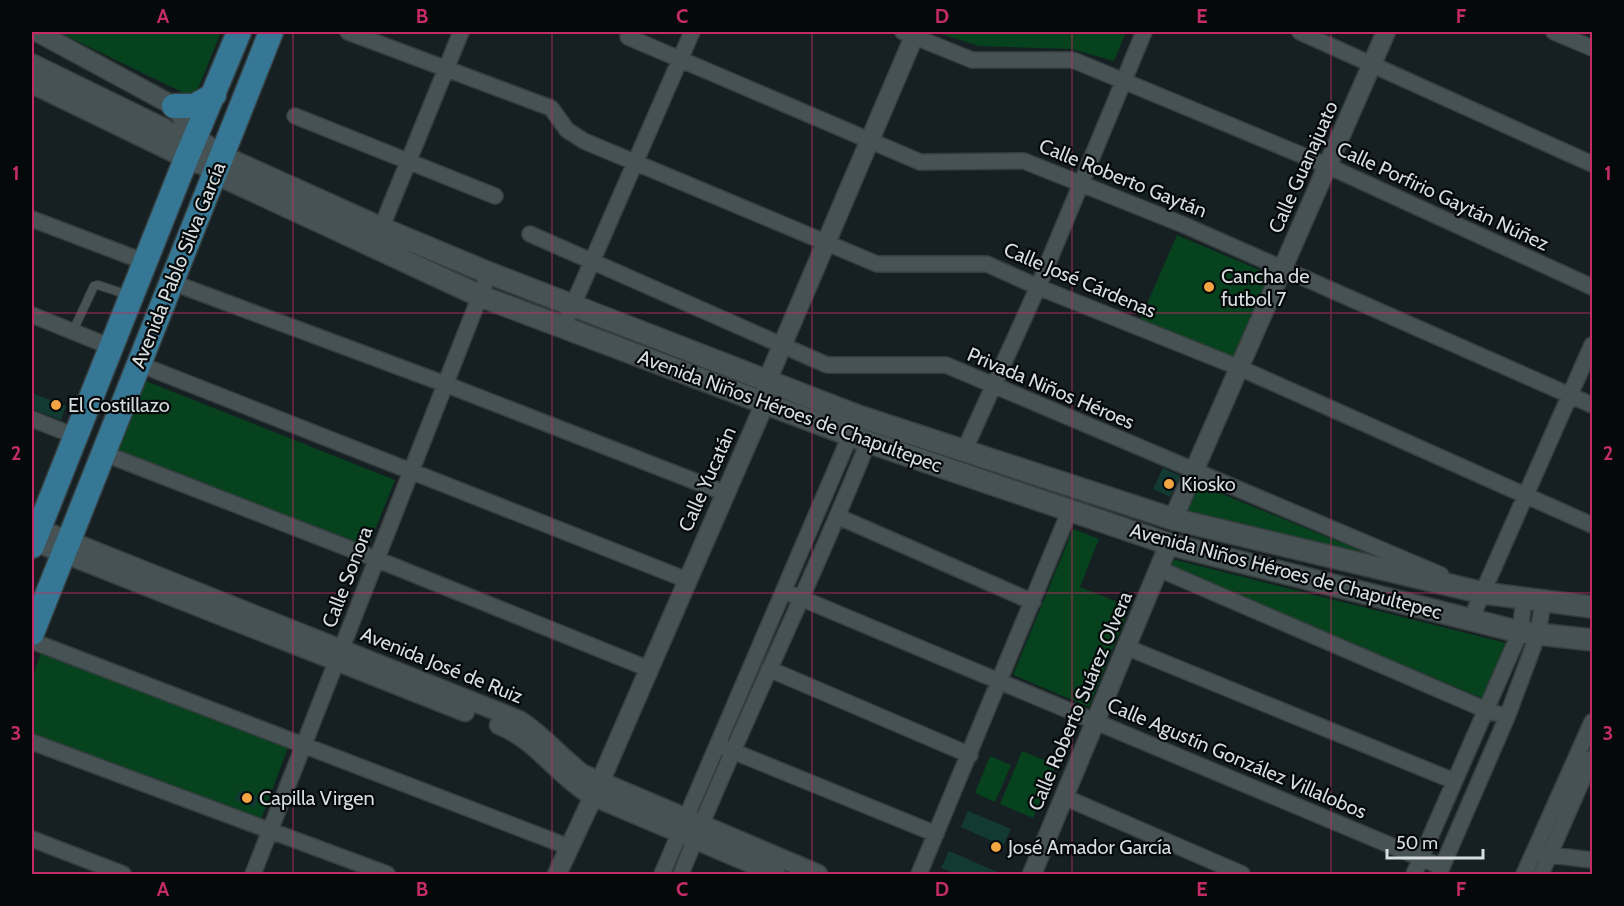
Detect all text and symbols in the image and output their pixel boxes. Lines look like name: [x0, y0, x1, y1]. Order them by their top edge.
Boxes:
text: A: [157, 4, 170, 28]
text: B: [416, 4, 428, 28]
text: C: [676, 4, 688, 28]
text: D: [935, 4, 949, 28]
text: E: [1196, 4, 1208, 28]
text: F: [1456, 4, 1467, 28]
street label: Calle Guanajuato: [1263, 97, 1343, 237]
street label: Calle Roberto Gaytán: [1036, 133, 1210, 223]
street label: Calle Porfirio Gaytán Núñez: [1333, 136, 1553, 256]
street label: Avenida Pablo Silva García: [126, 158, 231, 372]
text: 1: [12, 161, 20, 185]
text: 1: [1604, 161, 1612, 185]
street label: Calle José Cárdenas: [1000, 237, 1160, 323]
place label: Cancha de futbol 7: [1221, 264, 1309, 311]
marker: Cancha de futbol 7: [1202, 280, 1216, 294]
street label: Privada Niños Héroes: [964, 342, 1138, 434]
street label: Avenida Niños Héroes de Chapultepec: [635, 345, 945, 477]
place label: El Costillazo: [68, 393, 170, 417]
marker: El Costillazo: [49, 398, 63, 412]
street label: Calle Yucatán: [673, 423, 741, 535]
text: 2: [11, 441, 21, 465]
text: 2: [1603, 441, 1613, 465]
place label: Kiosko: [1181, 472, 1236, 496]
marker: Kiosko: [1162, 477, 1176, 491]
street label: Avenida Niños Héroes de Chapultepec: [1128, 518, 1444, 624]
street label: Calle Sonora: [317, 523, 377, 631]
street label: Calle Roberto Suárez Olvera: [1023, 587, 1137, 814]
street label: Avenida José de Ruiz: [357, 622, 527, 708]
street label: Calle Agustín González Villalobos: [1104, 692, 1370, 824]
text: 3: [11, 721, 21, 745]
text: 3: [1603, 721, 1613, 745]
place label: Capilla Virgen: [259, 786, 375, 810]
marker: Capilla Virgen: [240, 791, 254, 805]
scale bar: [1387, 822, 1483, 860]
text: 50 m: [1396, 832, 1438, 854]
place label: José Amador García: [1007, 835, 1172, 859]
marker: José Amador García: [989, 840, 1003, 854]
text: A: [157, 877, 170, 901]
text: B: [416, 877, 428, 901]
text: C: [676, 877, 688, 901]
text: D: [935, 877, 949, 901]
text: E: [1196, 877, 1208, 901]
text: F: [1456, 877, 1467, 901]

